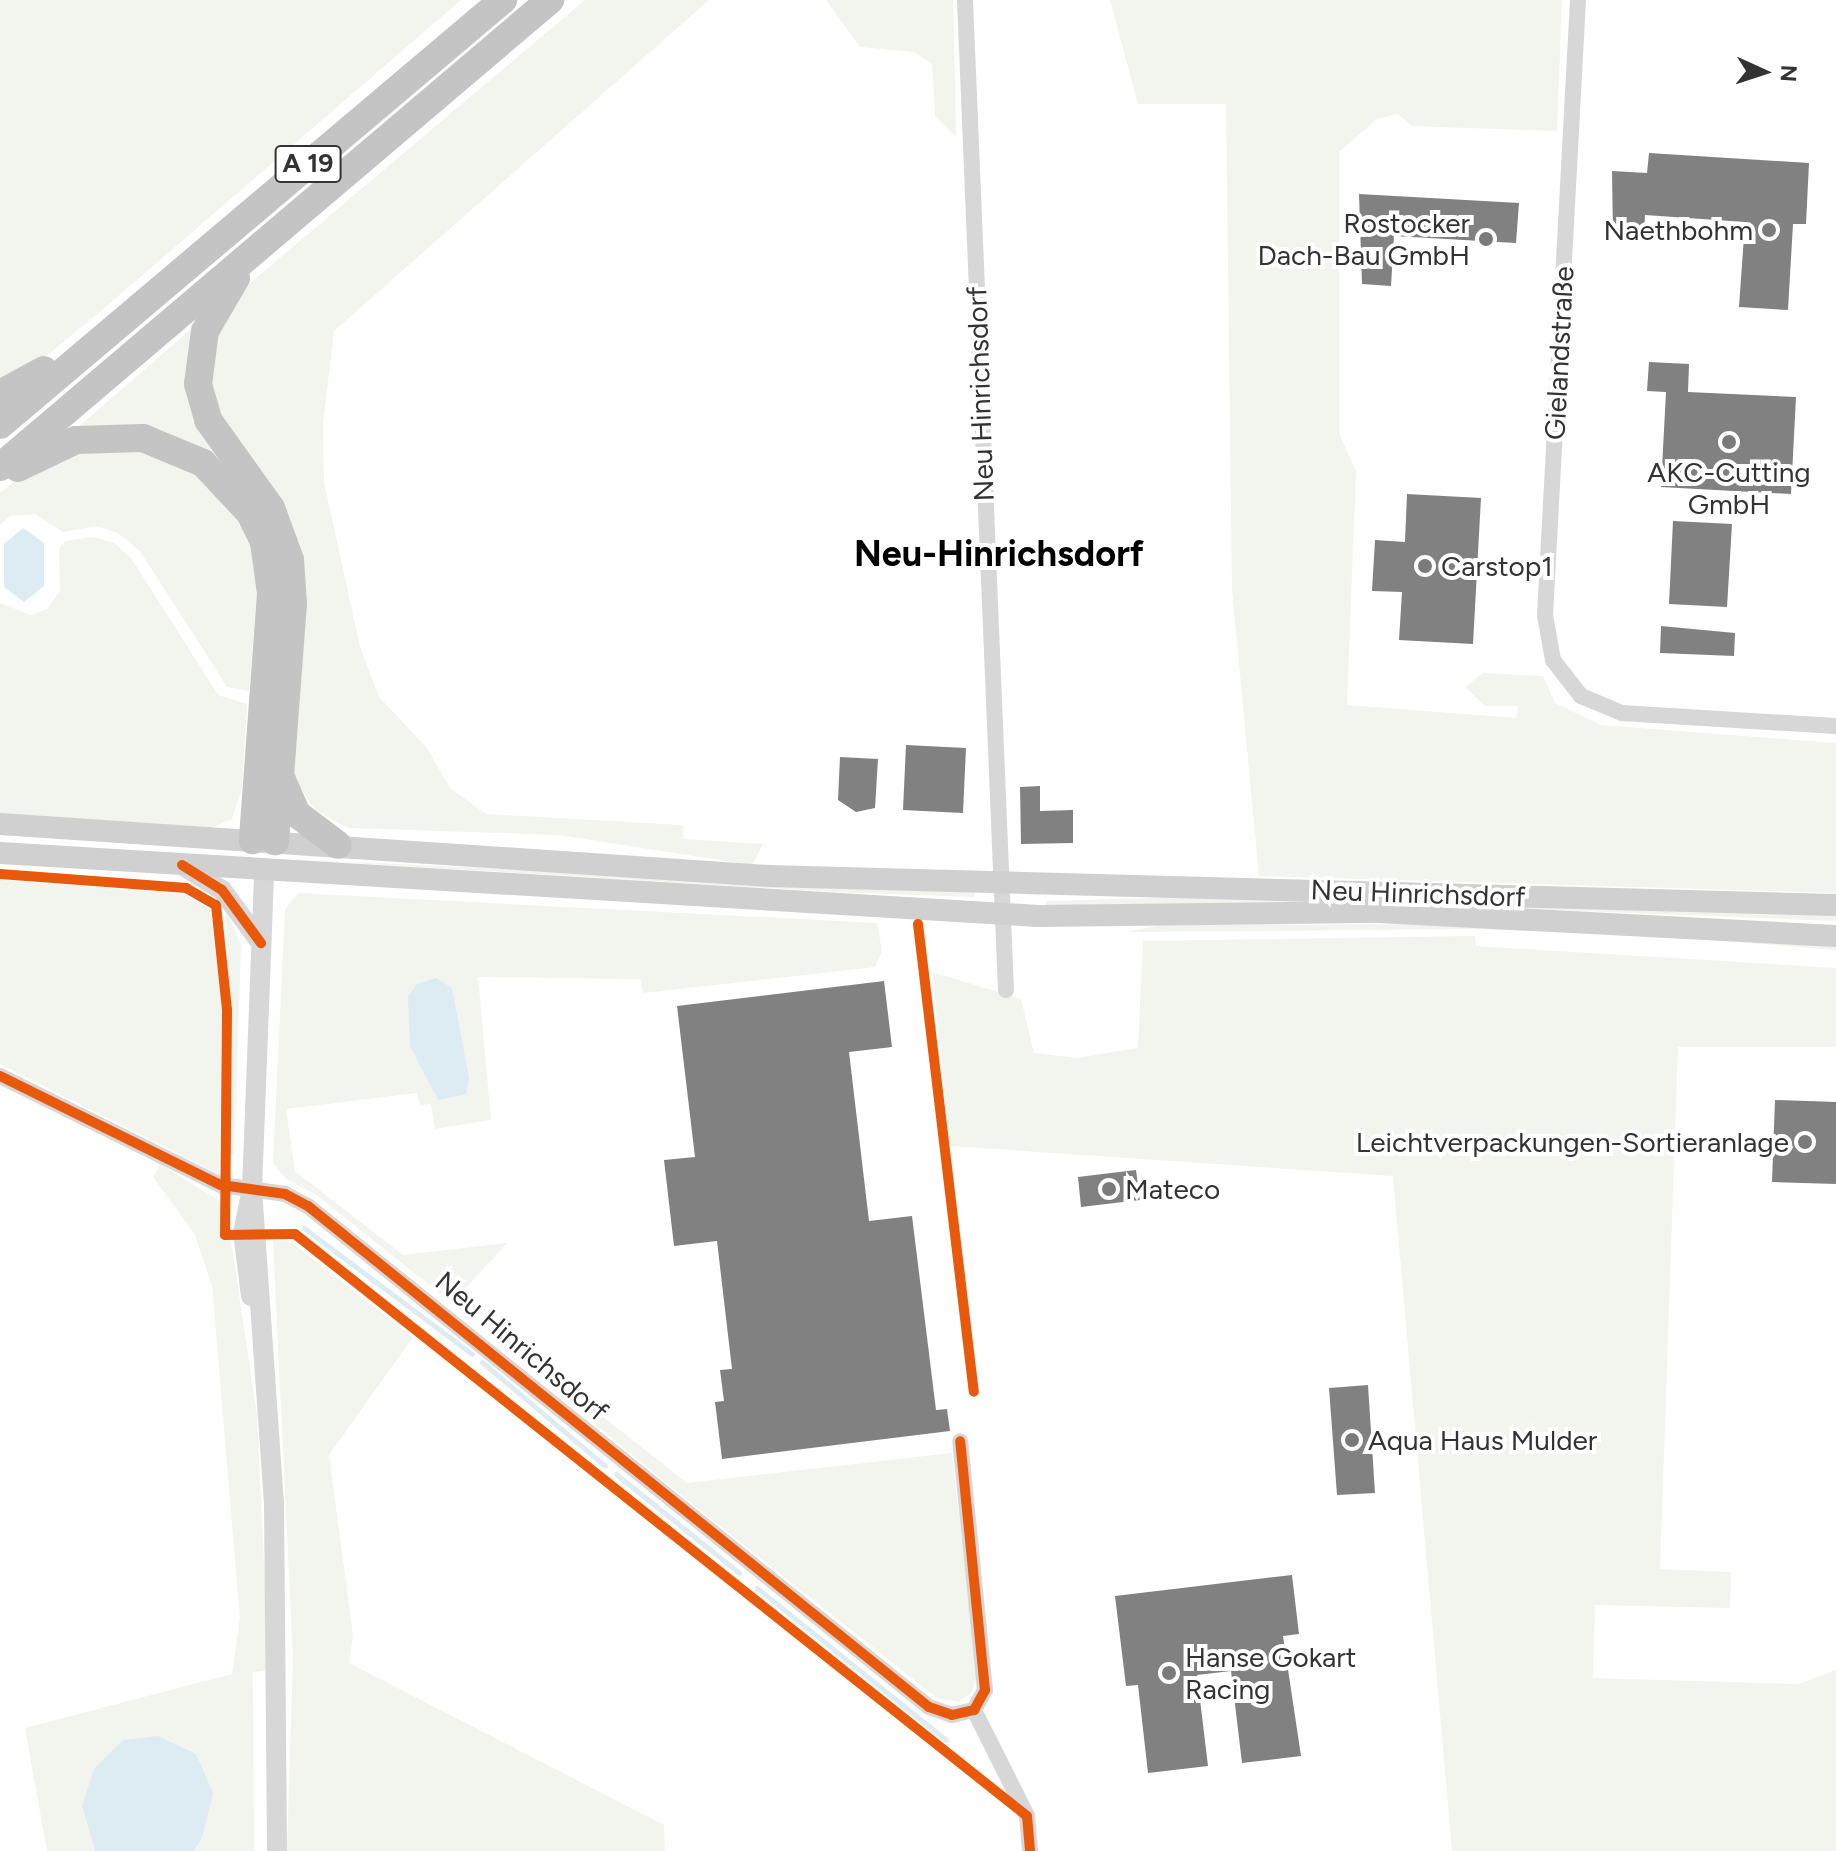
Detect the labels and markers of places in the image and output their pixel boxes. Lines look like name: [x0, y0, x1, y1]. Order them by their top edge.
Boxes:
place label: Rostocker Dach-Bau GmbH: [1258, 206, 1470, 272]
place label: Naethbohm: [1603, 213, 1753, 247]
marker: Naethbohm: [1760, 221, 1778, 239]
marker: Rostocker Dach-Bau GmbH: [1477, 230, 1495, 248]
marker: AKC-Cutting GmbH: [1720, 433, 1738, 451]
place label: AKC-Cutting GmbH: [1647, 455, 1811, 521]
place label: Carstop1: [1441, 549, 1553, 583]
marker: Carstop1: [1416, 557, 1434, 575]
place label: Leichtverpackungen-Sortieranlage: [1356, 1125, 1789, 1159]
marker: Leichtverpackungen-Sortieranlage: [1796, 1133, 1814, 1151]
place label: Mateco: [1125, 1172, 1220, 1206]
marker: Mateco: [1100, 1180, 1118, 1198]
place label: Aqua Haus Mulder: [1368, 1423, 1597, 1457]
marker: Aqua Haus Mulder: [1343, 1431, 1361, 1449]
place label: Hanse Gokart Racing: [1185, 1640, 1356, 1706]
marker: Hanse Gokart Racing: [1160, 1664, 1178, 1682]

